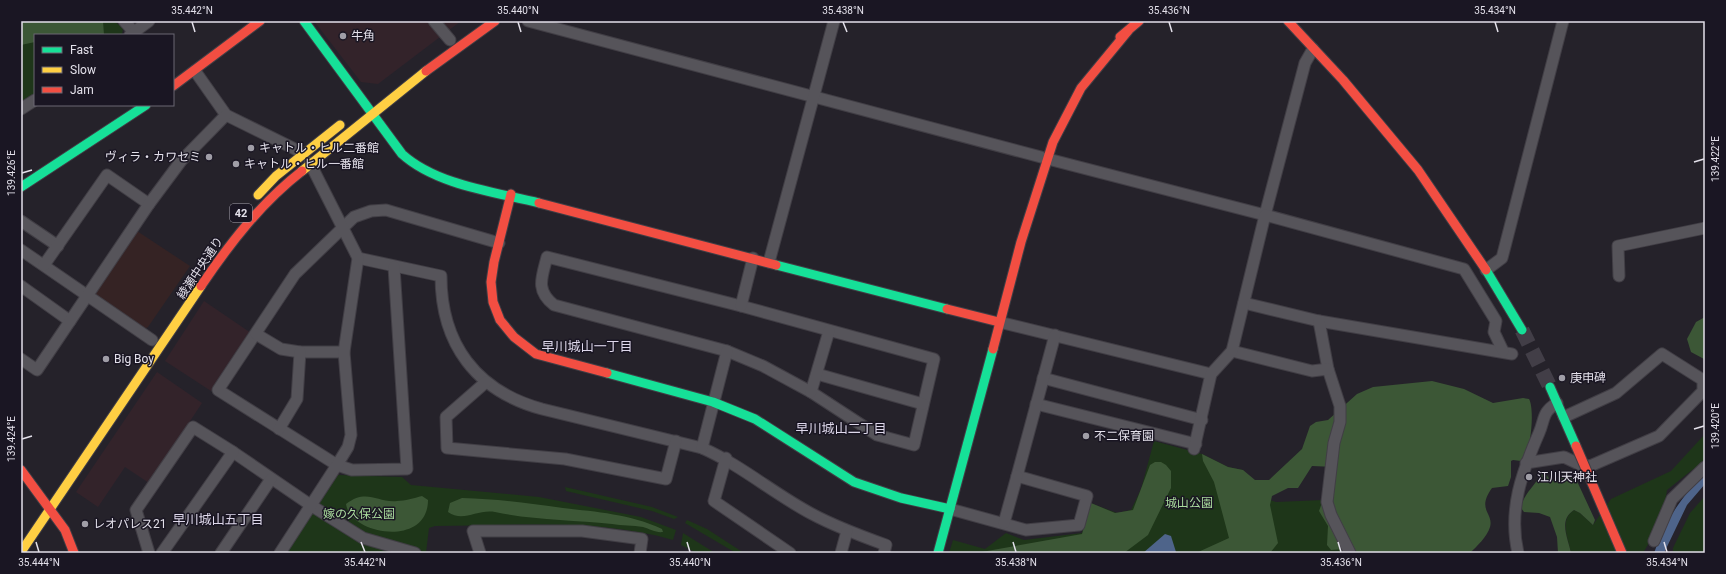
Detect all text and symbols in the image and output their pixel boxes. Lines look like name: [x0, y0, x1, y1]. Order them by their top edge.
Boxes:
text: 35.442°N: [171, 5, 213, 16]
text: 35.440°N: [497, 5, 539, 16]
text: 35.438°N: [822, 5, 864, 16]
text: 35.436°N: [1148, 5, 1190, 16]
text: 35.434°N: [1474, 5, 1516, 16]
place label: 牛角: [351, 29, 375, 43]
marker: 牛角: [338, 31, 348, 41]
legend: [34, 34, 174, 106]
text: Fast: [70, 43, 93, 57]
text: Slow: [70, 63, 96, 77]
text: Jam: [70, 83, 94, 97]
text: 139.422°E: [1710, 136, 1721, 182]
place label: キャトル・ヒル二番館: [259, 141, 379, 155]
marker: キャトル・ヒル二番館: [246, 143, 256, 153]
text: 139.426°E: [6, 150, 17, 196]
place label: ヴィラ・カワセミ: [105, 150, 201, 164]
marker: ヴィラ・カワセミ: [204, 152, 214, 162]
place label: キャトル・ヒル一番館: [244, 157, 364, 171]
marker: キャトル・ヒル一番館: [231, 159, 241, 169]
road number: 42: [230, 204, 252, 222]
street label: 綾瀬中央通り: [174, 234, 226, 302]
district label: 早川城山一丁目: [541, 339, 633, 354]
place label: Big Boy: [114, 352, 154, 366]
marker: Big Boy: [101, 354, 111, 364]
place label: 庚申碑: [1570, 371, 1606, 385]
marker: 庚申碑: [1557, 373, 1567, 383]
text: 139.420°E: [1710, 403, 1721, 449]
text: 139.424°E: [6, 416, 17, 462]
district label: 早川城山二丁目: [795, 421, 887, 436]
place label: 不二保育園: [1094, 429, 1154, 443]
marker: 不二保育園: [1081, 431, 1091, 441]
place label: 江川天神社: [1537, 470, 1597, 484]
marker: 江川天神社: [1524, 472, 1534, 482]
park label: 城山公園: [1165, 496, 1213, 510]
park label: 嫁の久保公園: [323, 507, 395, 521]
district label: 早川城山五丁目: [172, 512, 264, 527]
place label: レオパレス21: [93, 517, 167, 531]
marker: レオパレス21: [80, 519, 90, 529]
text: 35.444°N: [18, 557, 60, 568]
text: 35.442°N: [344, 557, 386, 568]
text: 35.440°N: [669, 557, 711, 568]
text: 35.438°N: [995, 557, 1037, 568]
text: 35.436°N: [1320, 557, 1362, 568]
text: 35.434°N: [1646, 557, 1688, 568]

